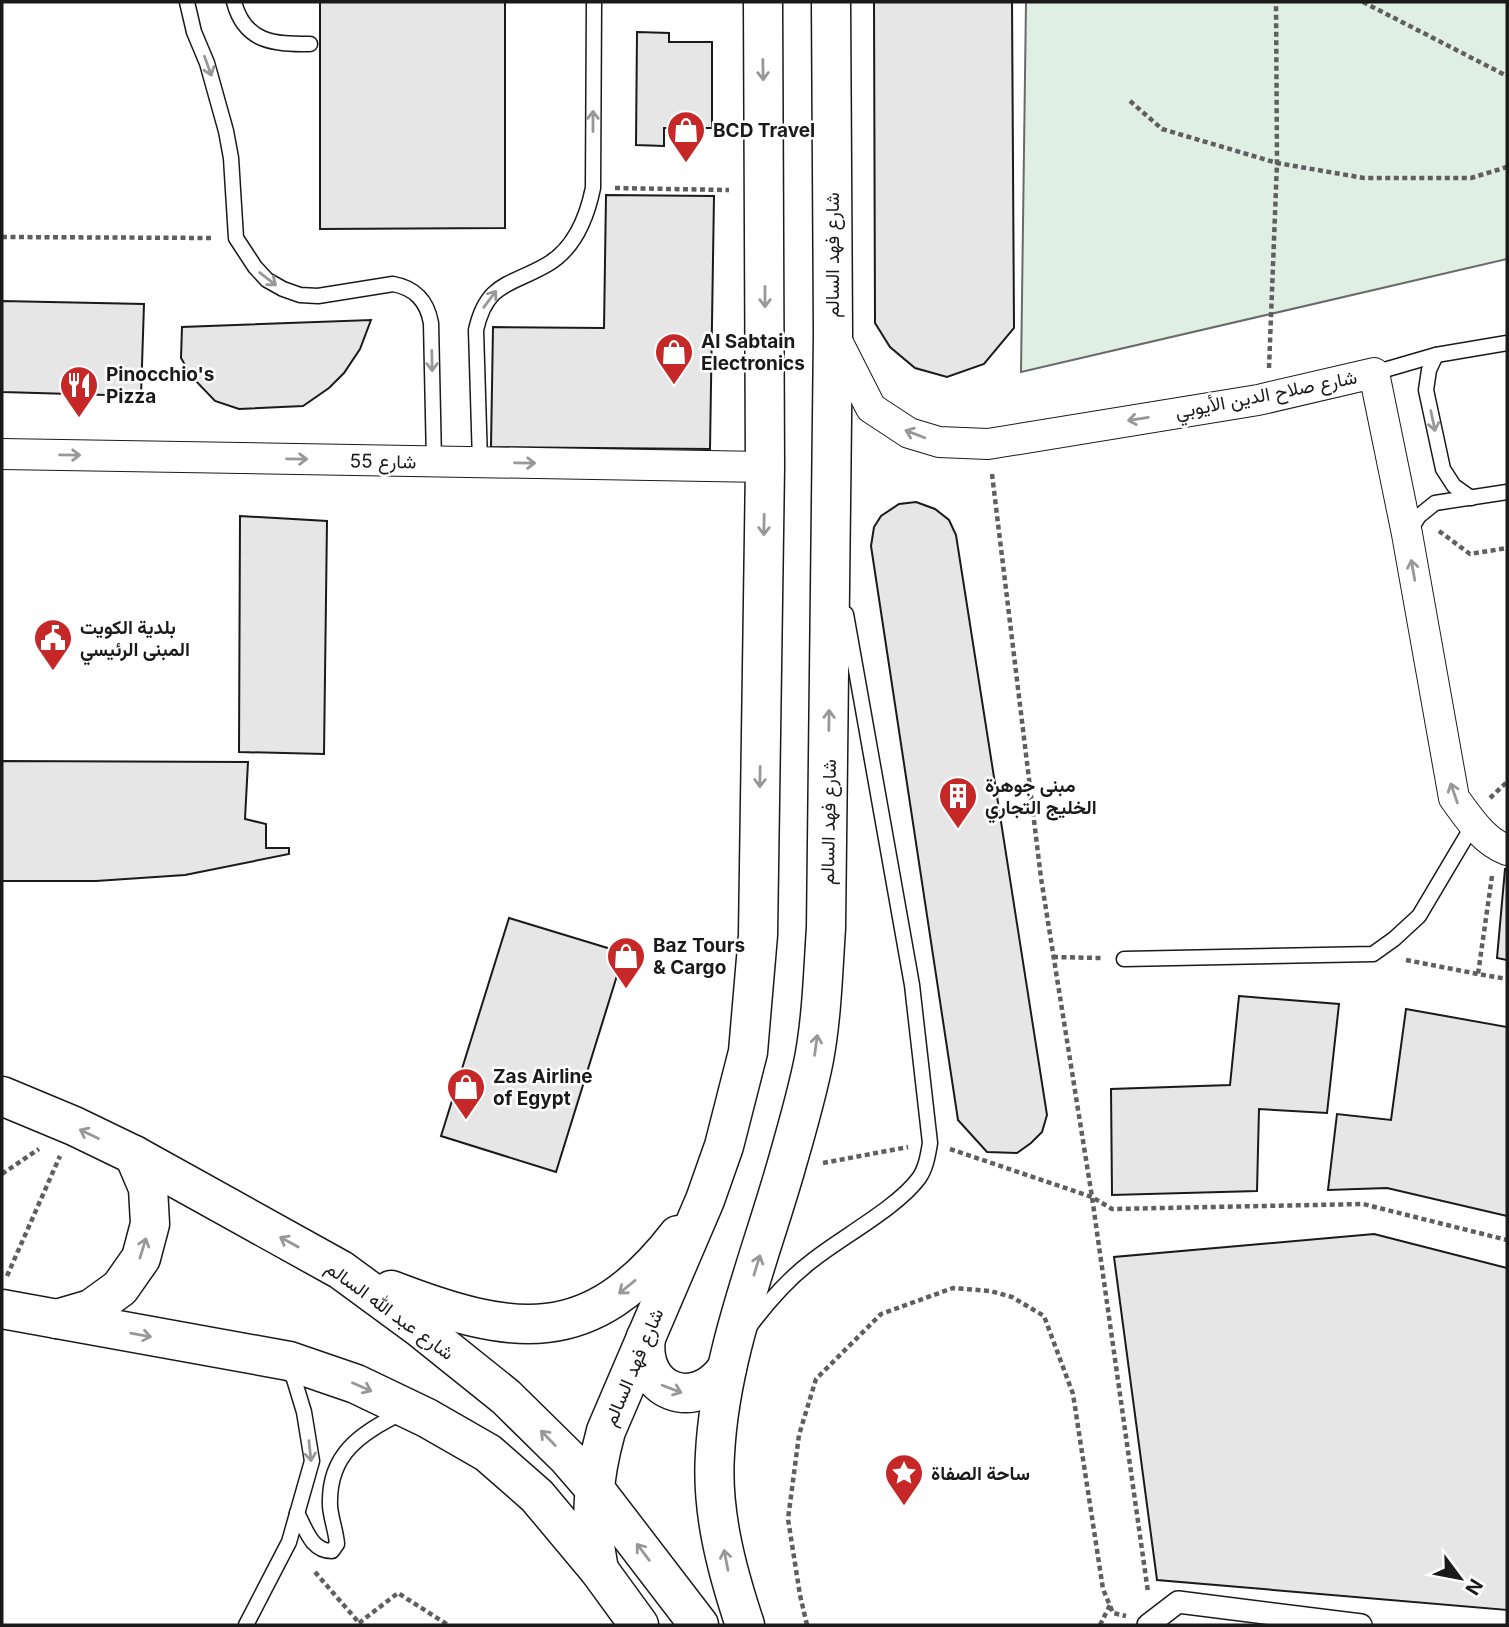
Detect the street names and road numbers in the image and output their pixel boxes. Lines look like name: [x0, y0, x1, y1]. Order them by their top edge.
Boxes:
street label: شارع فهد السالم: [821, 192, 845, 318]
street label: شارع صلاح الدين الأيوبي: [1173, 366, 1360, 427]
street label: شارع 55: [349, 449, 417, 475]
street label: شارع فهد السالم: [816, 759, 842, 885]
street label: شارع عبد الله السالم: [320, 1256, 458, 1366]
street label: شارع فهد السالم: [598, 1305, 670, 1430]

